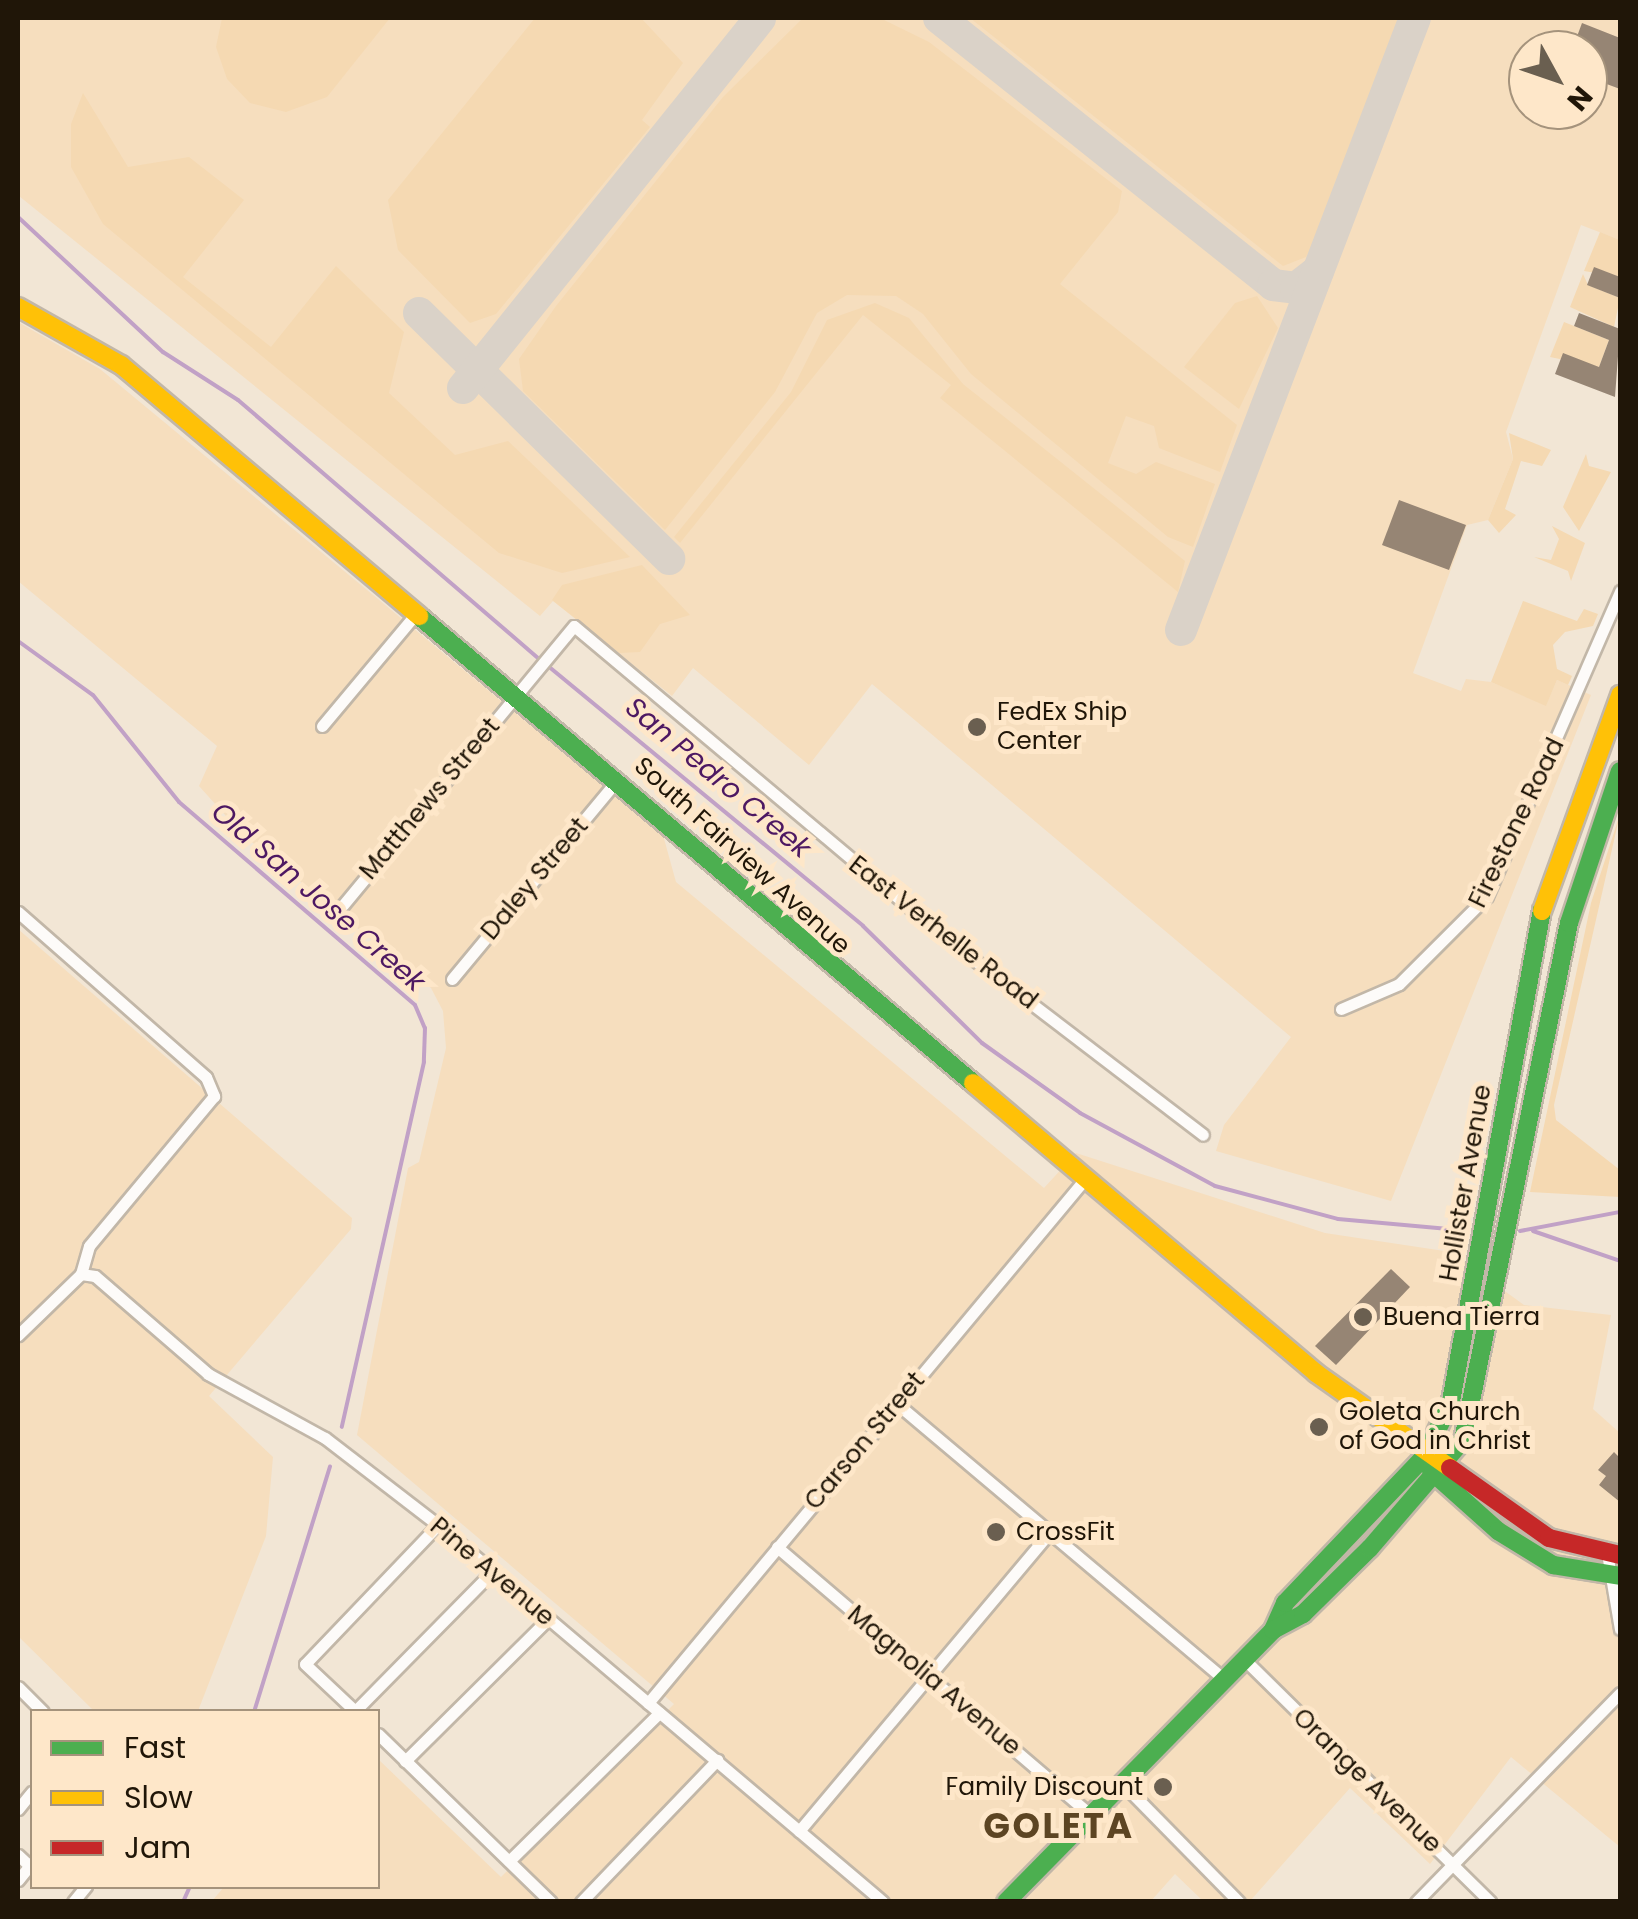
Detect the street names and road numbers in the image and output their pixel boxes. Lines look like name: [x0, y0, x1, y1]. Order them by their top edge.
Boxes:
street label: Matthews Street: [354, 712, 506, 886]
street label: Firestone Road: [1463, 733, 1571, 913]
street label: South Fairview Avenue: [628, 751, 856, 961]
street label: Daley Street: [475, 812, 595, 946]
street label: East Verhelle Road: [843, 850, 1043, 1016]
street label: Hollister Avenue: [1434, 1082, 1498, 1284]
street label: Carson Street: [799, 1366, 931, 1516]
street label: Pine Avenue: [424, 1511, 560, 1633]
street label: Magnolia Avenue: [841, 1600, 1027, 1762]
street label: Orange Avenue: [1287, 1703, 1447, 1859]

